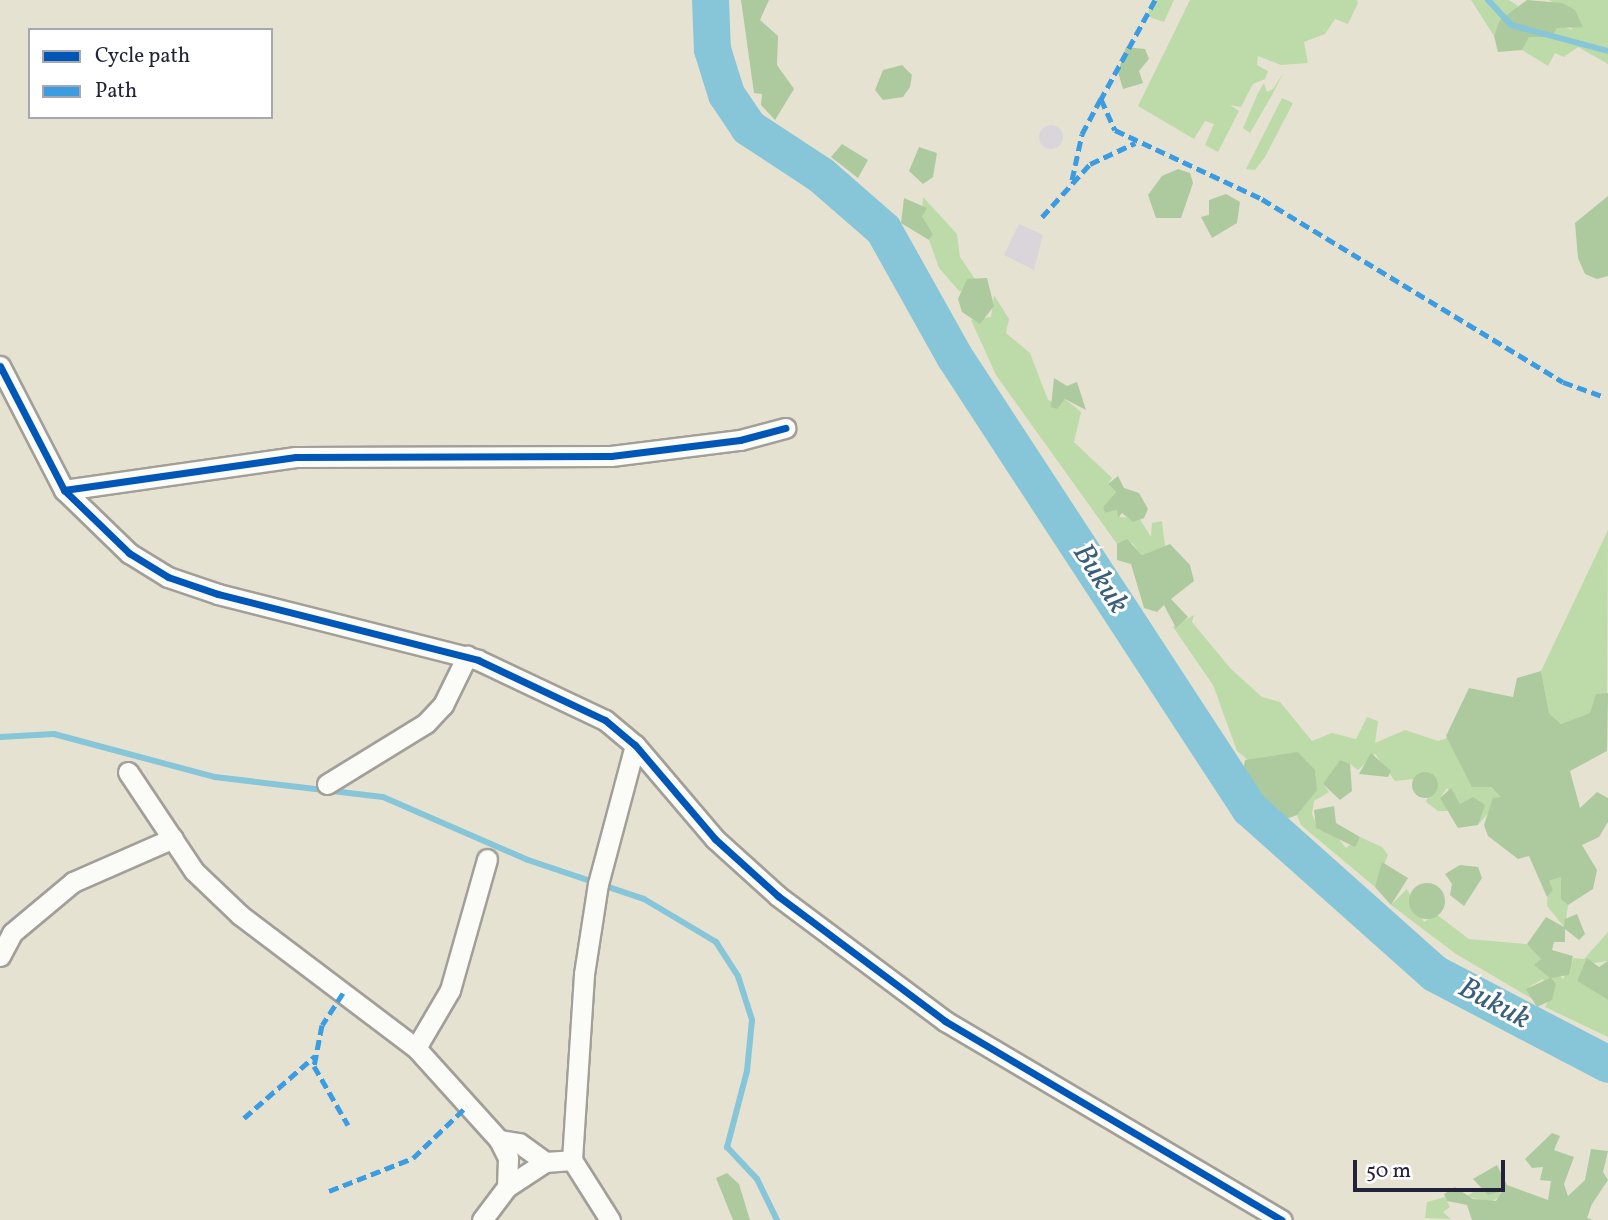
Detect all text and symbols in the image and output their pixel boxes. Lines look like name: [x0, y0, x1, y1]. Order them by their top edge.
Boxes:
legend: [28, 28, 273, 119]
text: Cycle path: [95, 42, 190, 71]
text: Path: [95, 77, 137, 106]
water label: Bukuk: [1064, 537, 1136, 621]
water label: Bukuk: [1452, 970, 1536, 1038]
scale bar: [1356, 1146, 1508, 1190]
text: 50 m: [1366, 1157, 1411, 1186]

